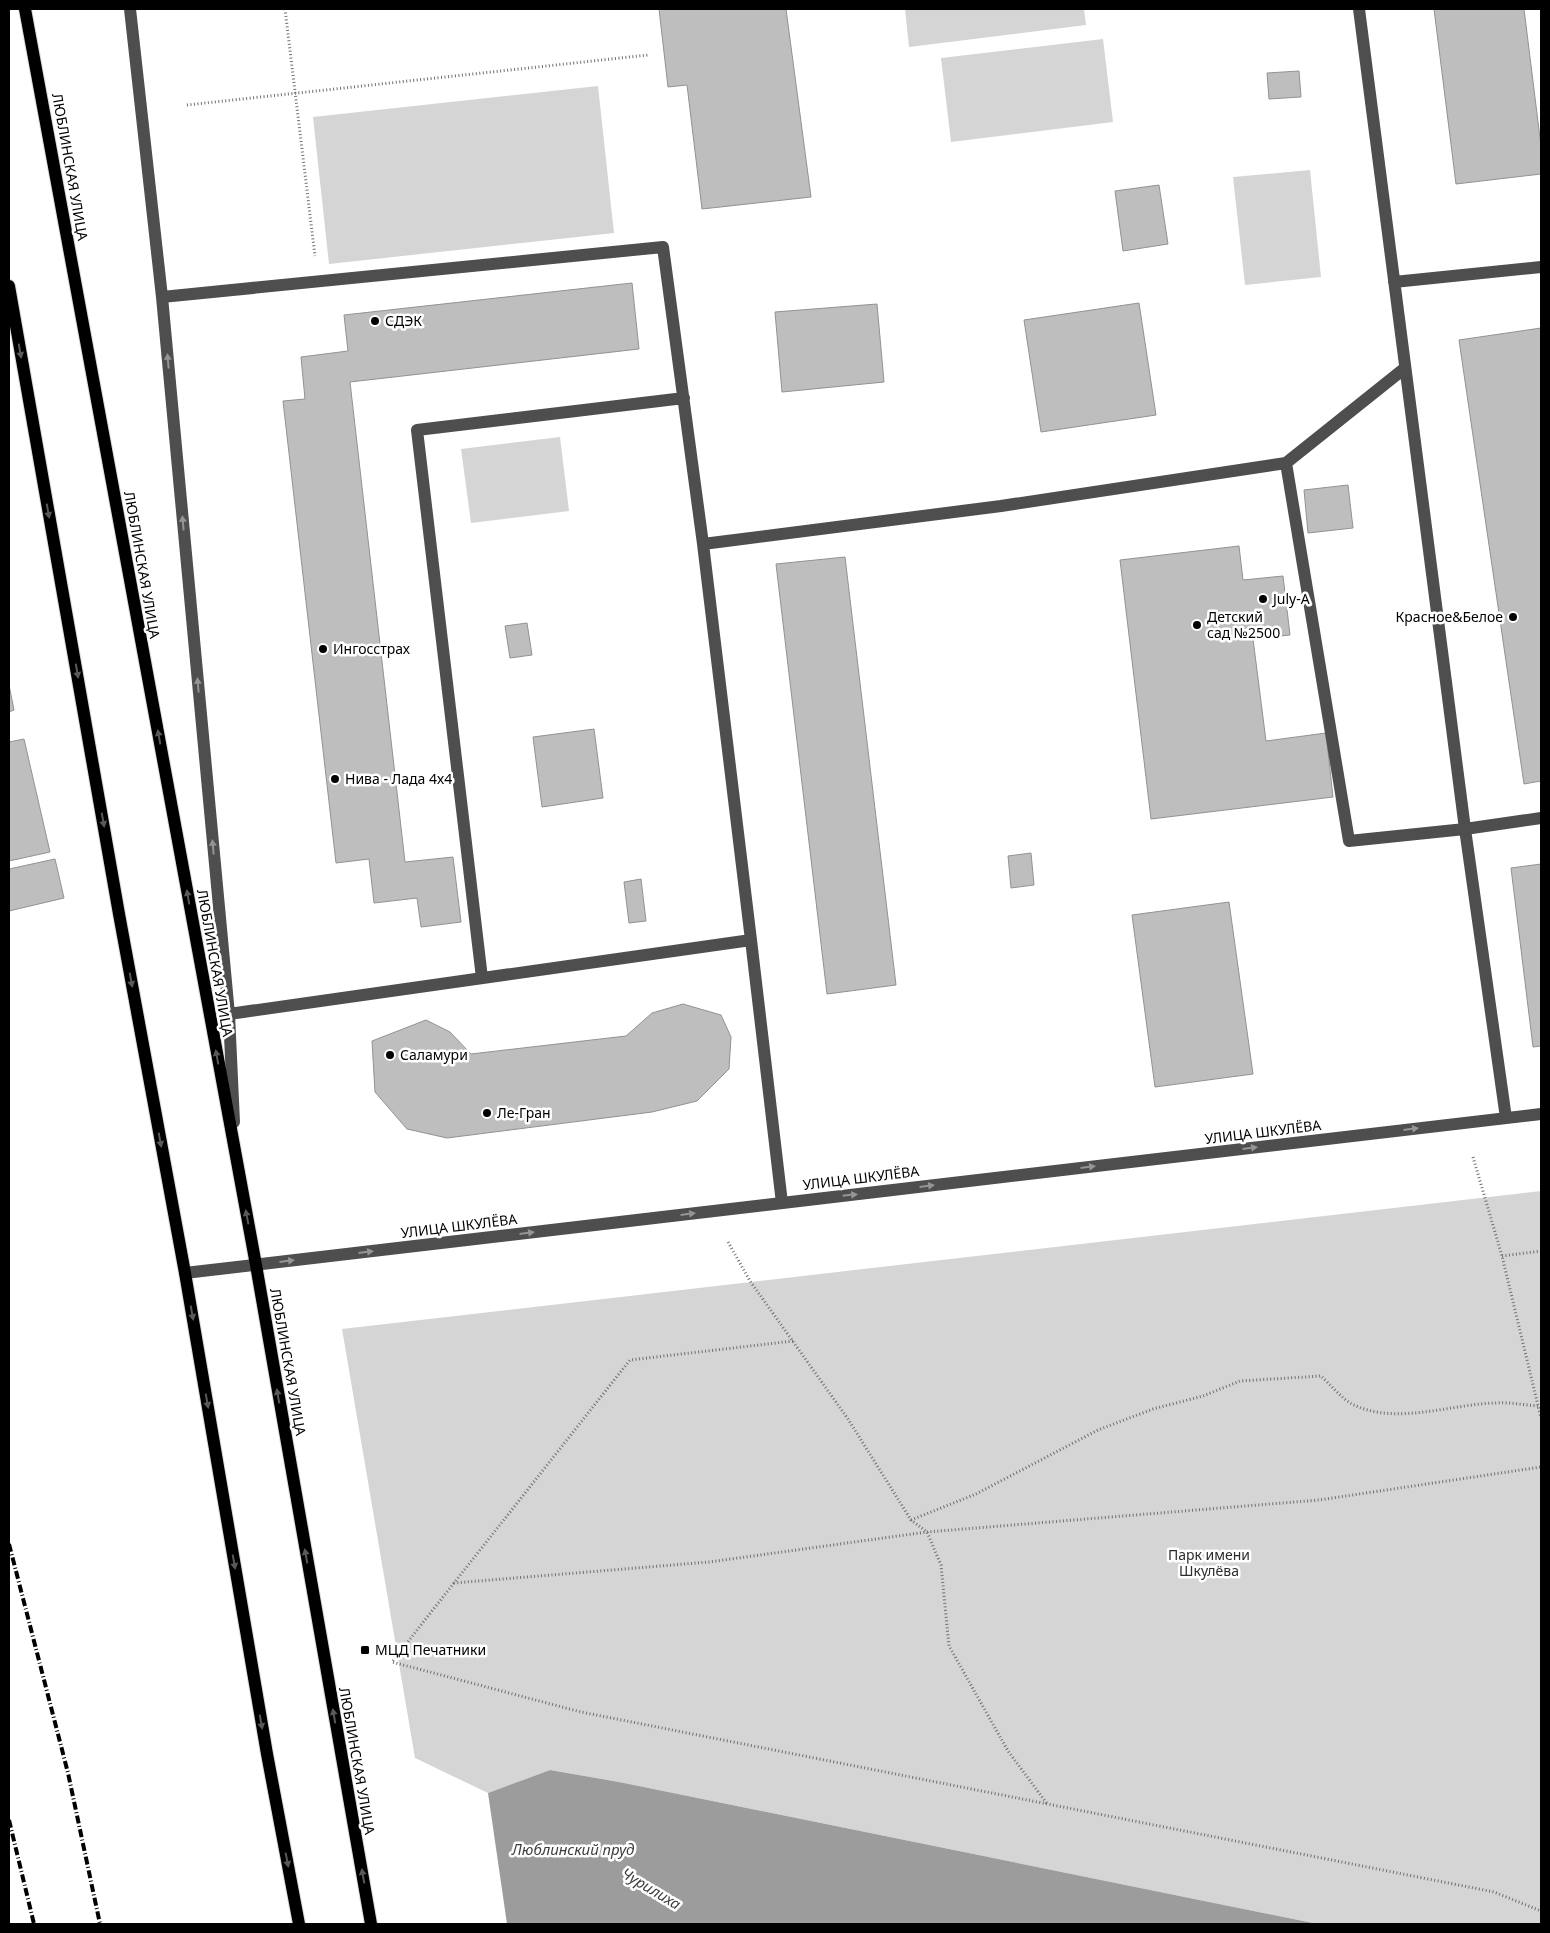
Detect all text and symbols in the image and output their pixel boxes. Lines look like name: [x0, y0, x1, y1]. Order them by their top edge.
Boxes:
street label: ЛЮБЛИНСКАЯ УЛИЦА: [48, 92, 93, 242]
place label: СДЭК: [385, 311, 422, 330]
marker: СДЭК: [369, 315, 381, 327]
one-way arrow: [17, 344, 25, 360]
one-way arrow: [164, 353, 172, 369]
street label: ЛЮБЛИНСКАЯ УЛИЦА: [120, 490, 165, 640]
one-way arrow: [45, 504, 53, 520]
one-way arrow: [179, 515, 187, 531]
place label: July-A: [1271, 589, 1310, 608]
marker: July-A: [1257, 593, 1269, 605]
place label: Детский сад №2500: [1207, 607, 1280, 642]
place label: Красное&Белое: [1396, 607, 1503, 626]
marker: Красное&Белое: [1507, 611, 1519, 623]
marker: Детский сад №2500: [1191, 619, 1203, 631]
place label: Ингосстрах: [333, 639, 411, 658]
marker: Ингосстрах: [317, 643, 329, 655]
one-way arrow: [73, 664, 81, 680]
one-way arrow: [194, 676, 202, 692]
one-way arrow: [154, 729, 162, 745]
place label: Нива - Лада 4х4: [345, 769, 452, 788]
marker: Нива - Лада 4х4: [329, 773, 341, 785]
one-way arrow: [99, 813, 107, 829]
one-way arrow: [209, 838, 217, 854]
street label: ЛЮБЛИНСКАЯ УЛИЦА: [193, 888, 238, 1038]
one-way arrow: [183, 889, 191, 905]
one-way arrow: [128, 972, 136, 988]
place label: Саламури: [400, 1045, 468, 1064]
marker: Саламури: [384, 1049, 396, 1061]
one-way arrow: [213, 1050, 221, 1065]
place label: Ле-Гран: [497, 1103, 551, 1122]
marker: Ле-Гран: [481, 1107, 493, 1119]
street label: УЛИЦА ШКУЛЁВА: [1204, 1115, 1322, 1148]
one-way arrow: [1403, 1125, 1419, 1133]
one-way arrow: [157, 1132, 165, 1148]
one-way arrow: [1242, 1144, 1258, 1152]
street label: УЛИЦА ШКУЛЁВА: [802, 1161, 920, 1194]
one-way arrow: [1081, 1163, 1097, 1171]
one-way arrow: [919, 1182, 935, 1190]
one-way arrow: [842, 1191, 858, 1199]
one-way arrow: [243, 1209, 251, 1224]
street label: УЛИЦА ШКУЛЁВА: [400, 1209, 518, 1242]
one-way arrow: [681, 1210, 697, 1218]
one-way arrow: [519, 1229, 535, 1237]
one-way arrow: [358, 1248, 374, 1256]
one-way arrow: [279, 1257, 295, 1265]
street label: ЛЮБЛИНСКАЯ УЛИЦА: [266, 1287, 311, 1437]
one-way arrow: [188, 1306, 196, 1322]
one-way arrow: [274, 1388, 282, 1404]
one-way arrow: [203, 1394, 211, 1410]
park label: Парк имени Шкулёва: [1168, 1545, 1250, 1580]
one-way arrow: [302, 1548, 310, 1564]
one-way arrow: [230, 1554, 238, 1570]
place label: МЦД Печатники: [375, 1640, 486, 1659]
marker: МЦД Печатники: [359, 1644, 371, 1656]
street label: ЛЮБЛИНСКАЯ УЛИЦА: [335, 1686, 380, 1836]
one-way arrow: [330, 1708, 338, 1724]
one-way arrow: [258, 1714, 266, 1730]
water label: Люблинский пруд: [511, 1839, 635, 1859]
one-way arrow: [283, 1853, 291, 1868]
water label: Чурилиха: [618, 1863, 685, 1914]
one-way arrow: [358, 1868, 366, 1884]

